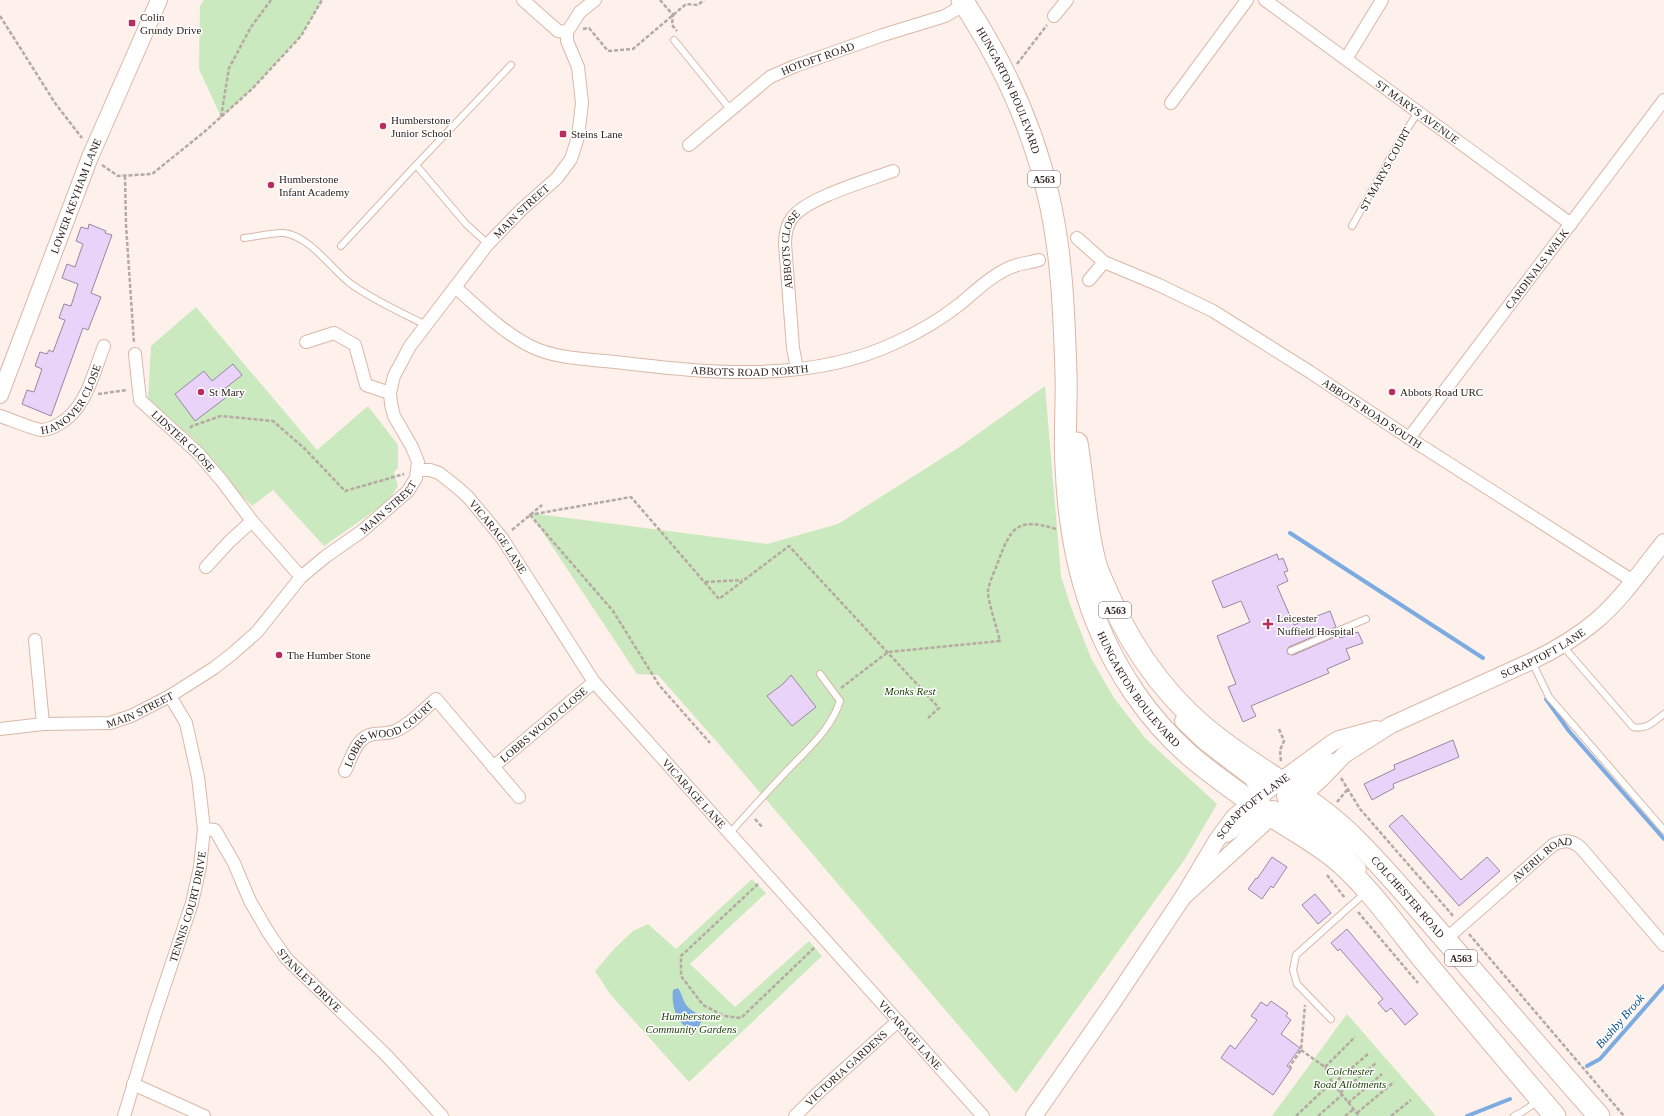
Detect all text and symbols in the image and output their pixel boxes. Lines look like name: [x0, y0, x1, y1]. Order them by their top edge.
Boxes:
place label: Colin Grundy Drive: [140, 11, 202, 36]
marker: Colin Grundy Drive: [127, 18, 137, 28]
street label: HUNGARTON BOULEVARD: [974, 25, 1043, 155]
street label: HOTOFT ROAD: [779, 40, 856, 77]
street label: ST MARYS AVENUE: [1374, 77, 1462, 146]
place label: Humberstone Junior School: [391, 114, 452, 139]
marker: Humberstone Junior School: [378, 121, 388, 131]
street label: ST MARYS COURT: [1357, 125, 1413, 213]
place label: Steins Lane: [571, 128, 623, 140]
marker: Steins Lane: [558, 129, 568, 139]
street label: LOWER KEYHAM LANE: [48, 136, 104, 255]
road number: A563: [1028, 171, 1060, 187]
place label: Humberstone Infant Academy: [279, 173, 350, 198]
marker: Humberstone Infant Academy: [266, 180, 276, 190]
street label: MAIN STREET: [491, 182, 552, 241]
street label: ABBOTS CLOSE: [779, 207, 802, 290]
street label: CARDINALS WALK: [1503, 226, 1571, 311]
street label: HANOVER CLOSE: [40, 362, 103, 436]
street label: ABBOTS ROAD NORTH: [691, 362, 809, 378]
street label: ABBOTS ROAD SOUTH: [1320, 376, 1424, 451]
place label: St Mary: [209, 386, 245, 398]
place label: Abbots Road URC: [1400, 386, 1483, 398]
marker: St Mary: [196, 387, 206, 397]
marker: Abbots Road URC: [1387, 387, 1397, 397]
street label: LIDSTER CLOSE: [149, 408, 217, 474]
street label: MAIN STREET: [358, 478, 419, 536]
street label: VICARAGE LANE: [467, 497, 529, 576]
road number: A563: [1099, 602, 1131, 618]
place label: Leicester Nuffield Hospital: [1277, 612, 1354, 637]
marker: Leicester Nuffield Hospital: [1262, 618, 1274, 630]
street label: SCRAPTOFT LANE: [1499, 625, 1588, 680]
street label: HUNGARTON BOULEVARD: [1095, 629, 1183, 749]
place label: The Humber Stone: [287, 649, 371, 661]
marker: The Humber Stone: [274, 650, 284, 660]
street label: LOBBS WOOD CLOSE: [498, 684, 590, 764]
park label: Monks Rest: [883, 685, 936, 697]
street label: MAIN STREET: [105, 689, 176, 730]
street label: LOBBS WOOD COURT: [342, 698, 436, 769]
street label: VICARAGE LANE: [660, 756, 728, 831]
street label: SCRAPTOFT LANE: [1214, 770, 1292, 841]
street label: AVERIL ROAD: [1509, 835, 1573, 884]
street label: TENNIS COURT DRIVE: [167, 850, 208, 964]
street label: COLCHESTER ROAD: [1369, 853, 1447, 940]
street label: STANLEY DRIVE: [275, 946, 344, 1015]
road number: A563: [1445, 950, 1477, 966]
water label: Bushby Brook: [1593, 991, 1648, 1051]
street label: VICARAGE LANE: [876, 998, 945, 1072]
park label: Humberstone Community Gardens: [646, 1010, 736, 1035]
street label: VICTORIA GARDENS: [803, 1028, 889, 1108]
park label: Colchester Road Allotments: [1313, 1065, 1386, 1090]

